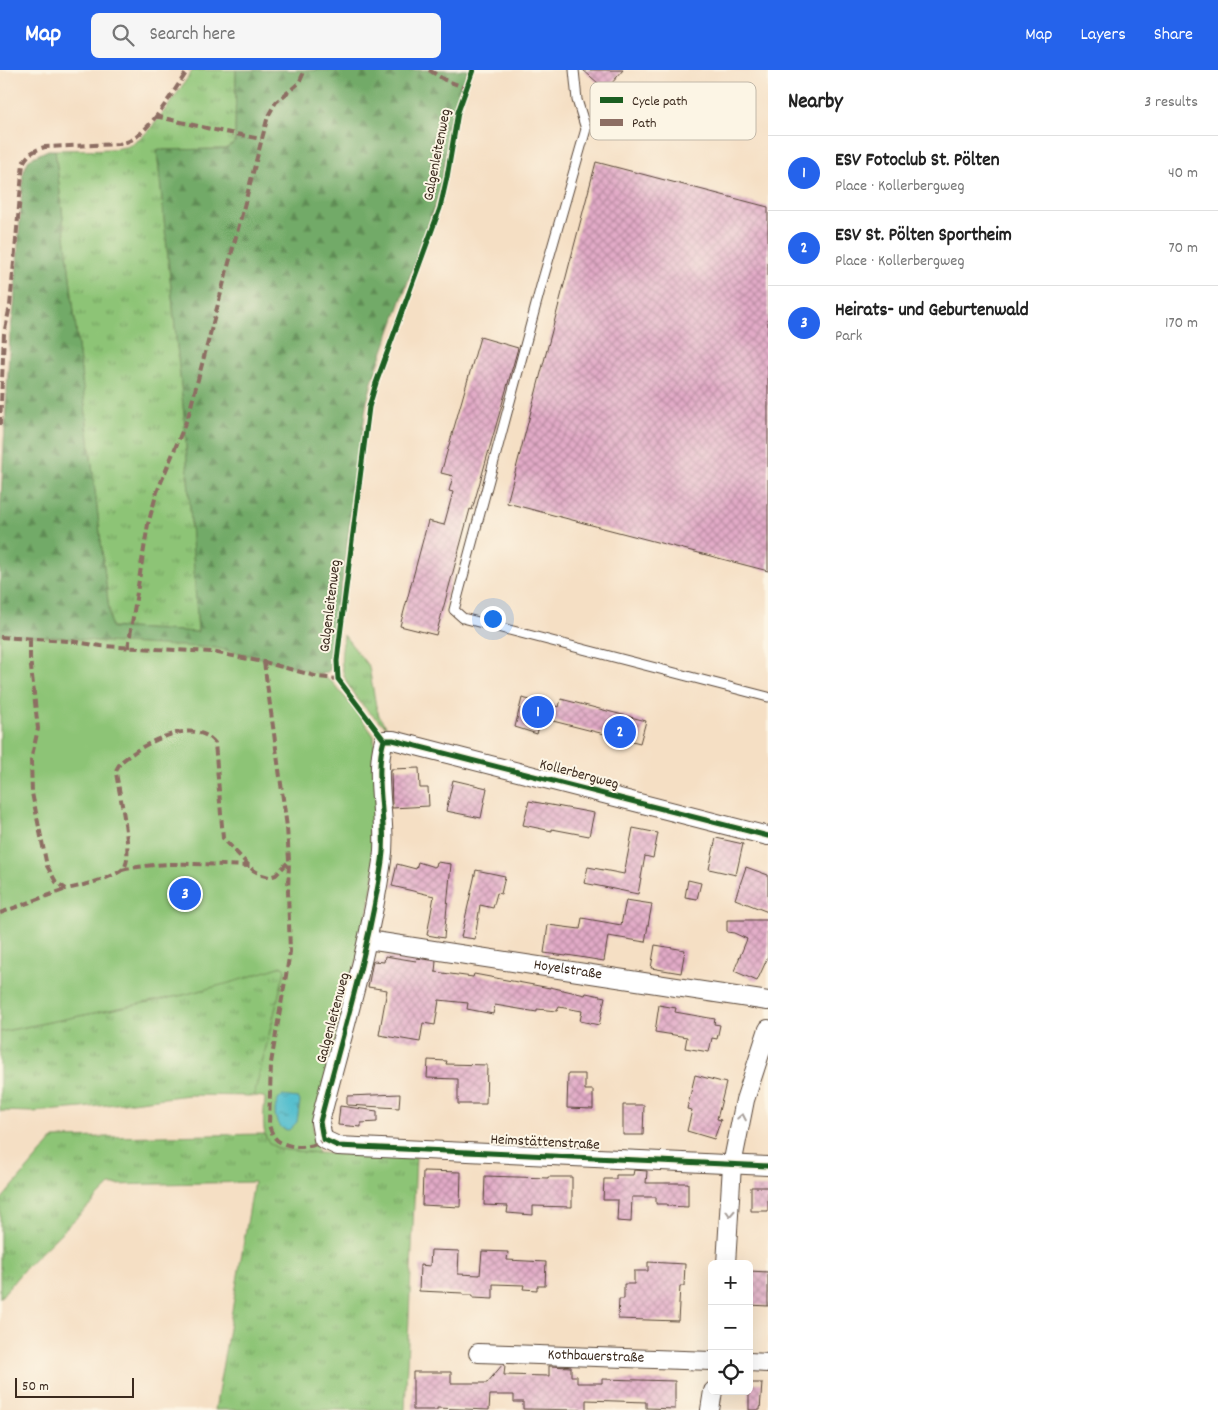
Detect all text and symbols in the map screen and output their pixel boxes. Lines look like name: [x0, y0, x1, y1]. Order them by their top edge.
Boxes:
search box: [91, 13, 441, 58]
text: Map: [25, 18, 61, 52]
icon: search: [109, 21, 137, 49]
text: Search here: [149, 22, 235, 49]
text: Map: [1025, 23, 1052, 48]
text: Layers: [1080, 23, 1126, 48]
text: Share: [1154, 23, 1193, 48]
legend: [590, 82, 756, 140]
text: Nearby: [788, 88, 843, 118]
text: 3 results: [1144, 91, 1198, 114]
text: Cycle path: [632, 92, 688, 112]
street label: Galgenleitenweg: [418, 107, 458, 203]
text: Path: [632, 114, 657, 134]
text: ESV Fotoclub St. Pölten: [835, 148, 999, 175]
text: 1: [802, 162, 806, 185]
text: 40 m: [1168, 162, 1198, 185]
text: Place · Kollerbergweg: [835, 175, 964, 198]
text: ESV St. Pölten Sportheim: [835, 223, 1012, 250]
text: 2: [801, 237, 808, 260]
text: 70 m: [1168, 237, 1198, 260]
text: Place · Kollerbergweg: [835, 250, 964, 273]
text: Heirats- und Geburtenwald: [835, 298, 1029, 325]
text: 3: [800, 312, 808, 335]
text: 170 m: [1165, 312, 1198, 335]
text: Park: [835, 325, 862, 348]
street label: Galgenleitenweg: [314, 558, 348, 654]
your location: [480, 606, 506, 632]
pin: 1: [522, 693, 554, 731]
pin: 2: [604, 713, 636, 751]
street label: Kollerbergweg: [537, 754, 621, 796]
pin: 3: [169, 875, 201, 913]
street label: Hoyelstraße: [532, 954, 604, 987]
street label: Galgenleitenweg: [311, 970, 357, 1066]
one-way arrow: [736, 1112, 747, 1121]
street label: Heimstättenstraße: [490, 1129, 601, 1157]
one-way arrow: [725, 1210, 735, 1218]
map controls: [708, 1260, 753, 1395]
button: +: [708, 1260, 753, 1305]
button: −: [708, 1305, 753, 1350]
street label: Kothbauerstraße: [547, 1344, 645, 1370]
button: locate: [708, 1350, 753, 1395]
scale bar: [15, 1375, 134, 1398]
text: 50 m: [22, 1377, 49, 1397]

